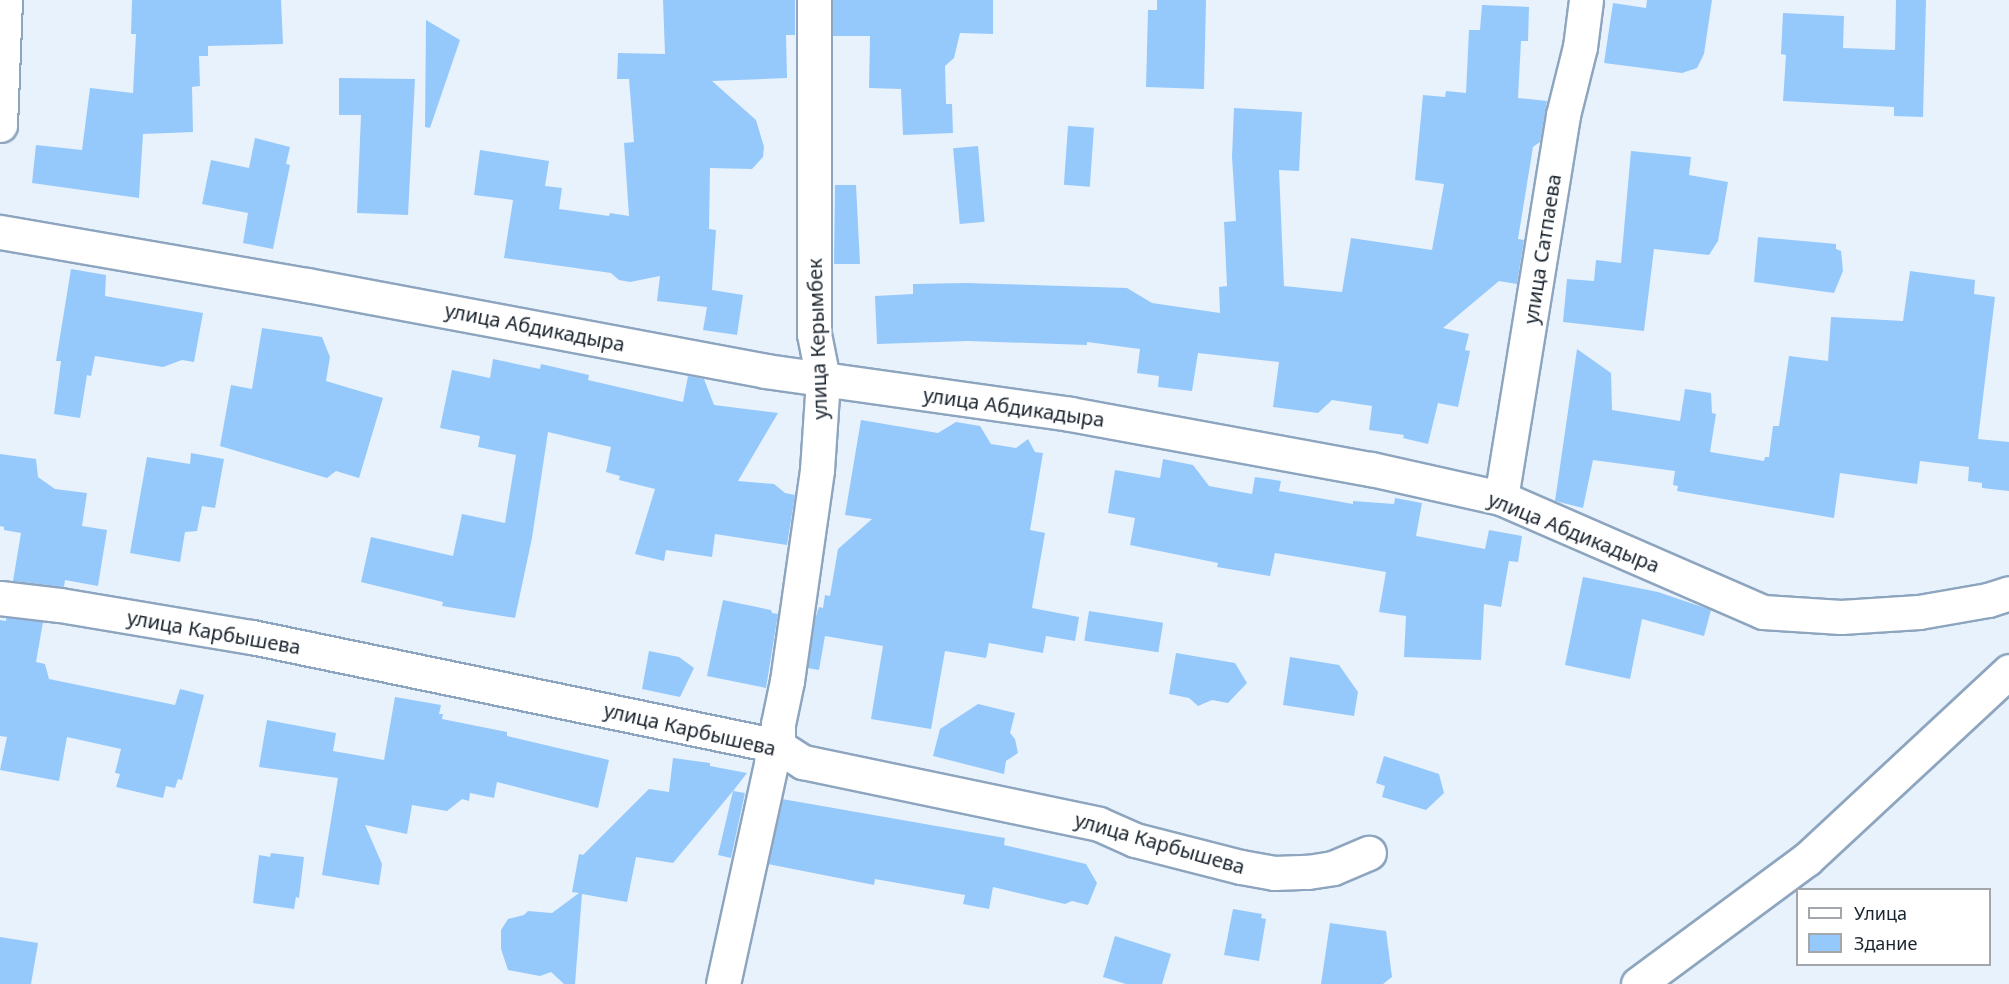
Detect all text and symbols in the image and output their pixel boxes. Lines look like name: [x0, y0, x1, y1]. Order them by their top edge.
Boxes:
street label: улица Сатпаева: [1518, 172, 1566, 326]
street label: улица Керымбек: [802, 258, 832, 420]
street label: улица Абдикадыра: [443, 298, 627, 356]
street label: улица Абдикадыра: [922, 382, 1106, 432]
street label: улица Абдикадыра: [1485, 487, 1663, 577]
street label: улица Карбышева: [125, 605, 303, 659]
street label: улица Карбышева: [602, 698, 778, 760]
street label: улица Карбышева: [1072, 807, 1248, 879]
legend: [1796, 888, 1991, 966]
text: Улица: [1854, 901, 1907, 925]
text: Здание: [1854, 931, 1917, 955]

